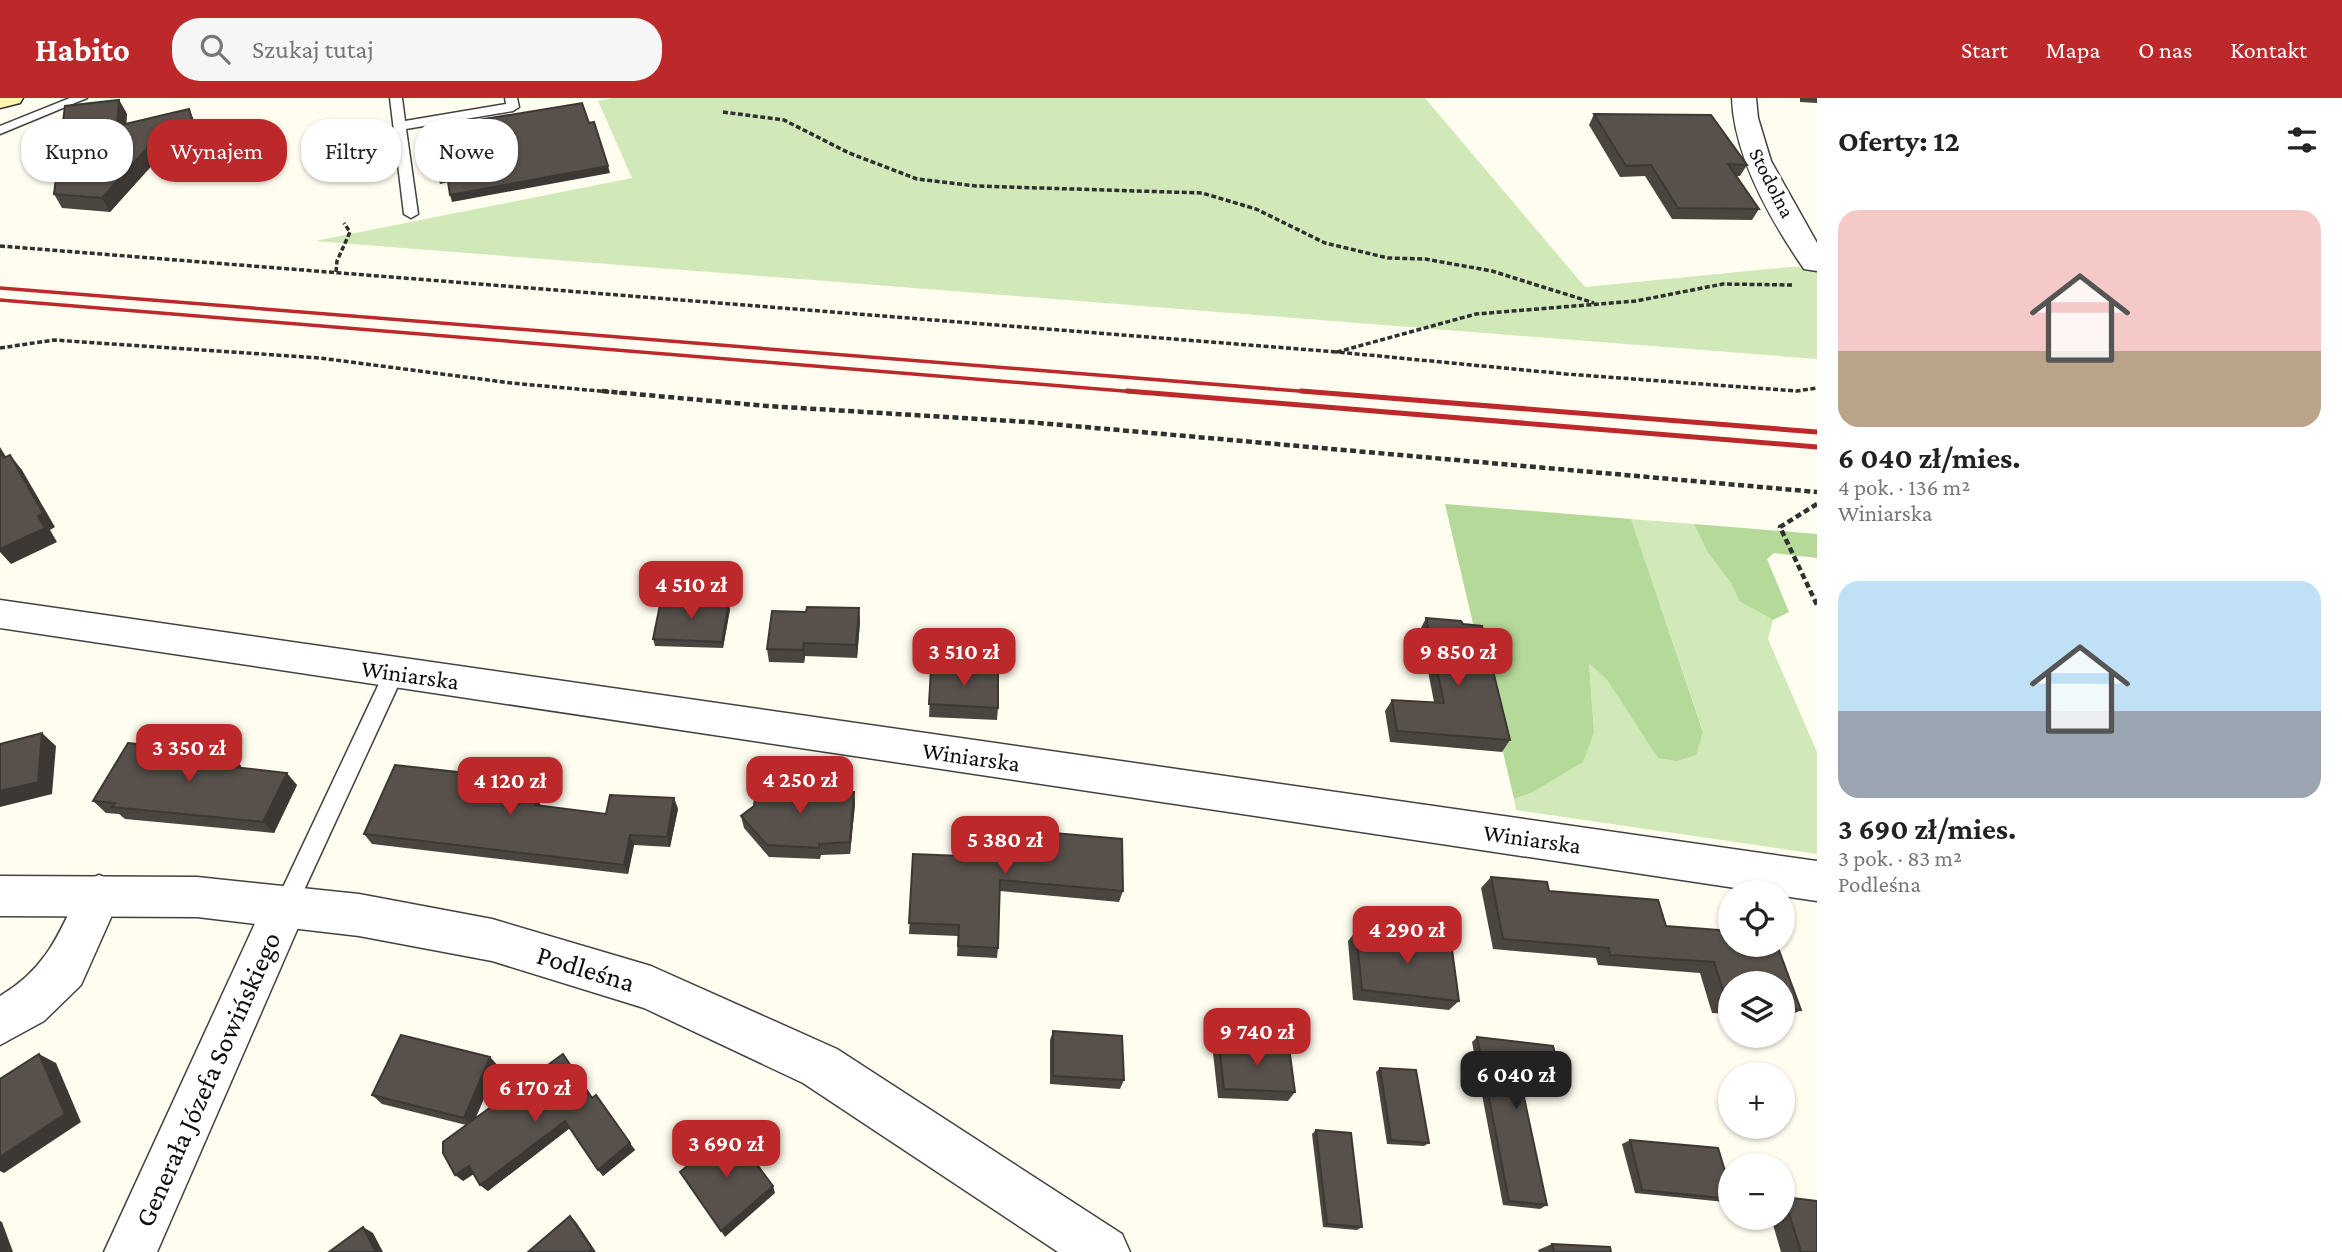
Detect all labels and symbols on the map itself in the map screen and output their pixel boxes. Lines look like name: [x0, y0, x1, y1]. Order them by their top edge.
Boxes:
street label: Stodolna: [1744, 144, 1800, 222]
pin: 4 510 zł: [619, 561, 763, 621]
pin: 3 510 zł: [892, 628, 1036, 688]
pin: 9 850 zł: [1386, 628, 1530, 688]
street label: Winiarska: [359, 654, 461, 695]
pin: 3 350 zł: [117, 724, 261, 784]
street label: Winiarska: [920, 736, 1022, 777]
pin: 4 250 zł: [728, 756, 872, 816]
pin: 4 120 zł: [438, 758, 582, 817]
pin: 5 380 zł: [933, 816, 1077, 876]
street label: Winiarska: [1481, 818, 1583, 859]
pin: 4 290 zł: [1335, 906, 1479, 966]
street label: Generała Józefa Sowińskiego: [128, 927, 287, 1231]
street label: Podleśna: [533, 939, 639, 998]
pin: 9 740 zł: [1185, 1009, 1329, 1068]
pin: 6 040 zł: [1444, 1052, 1588, 1111]
pin: 6 170 zł: [463, 1065, 607, 1124]
pin: 3 690 zł: [654, 1121, 798, 1180]

